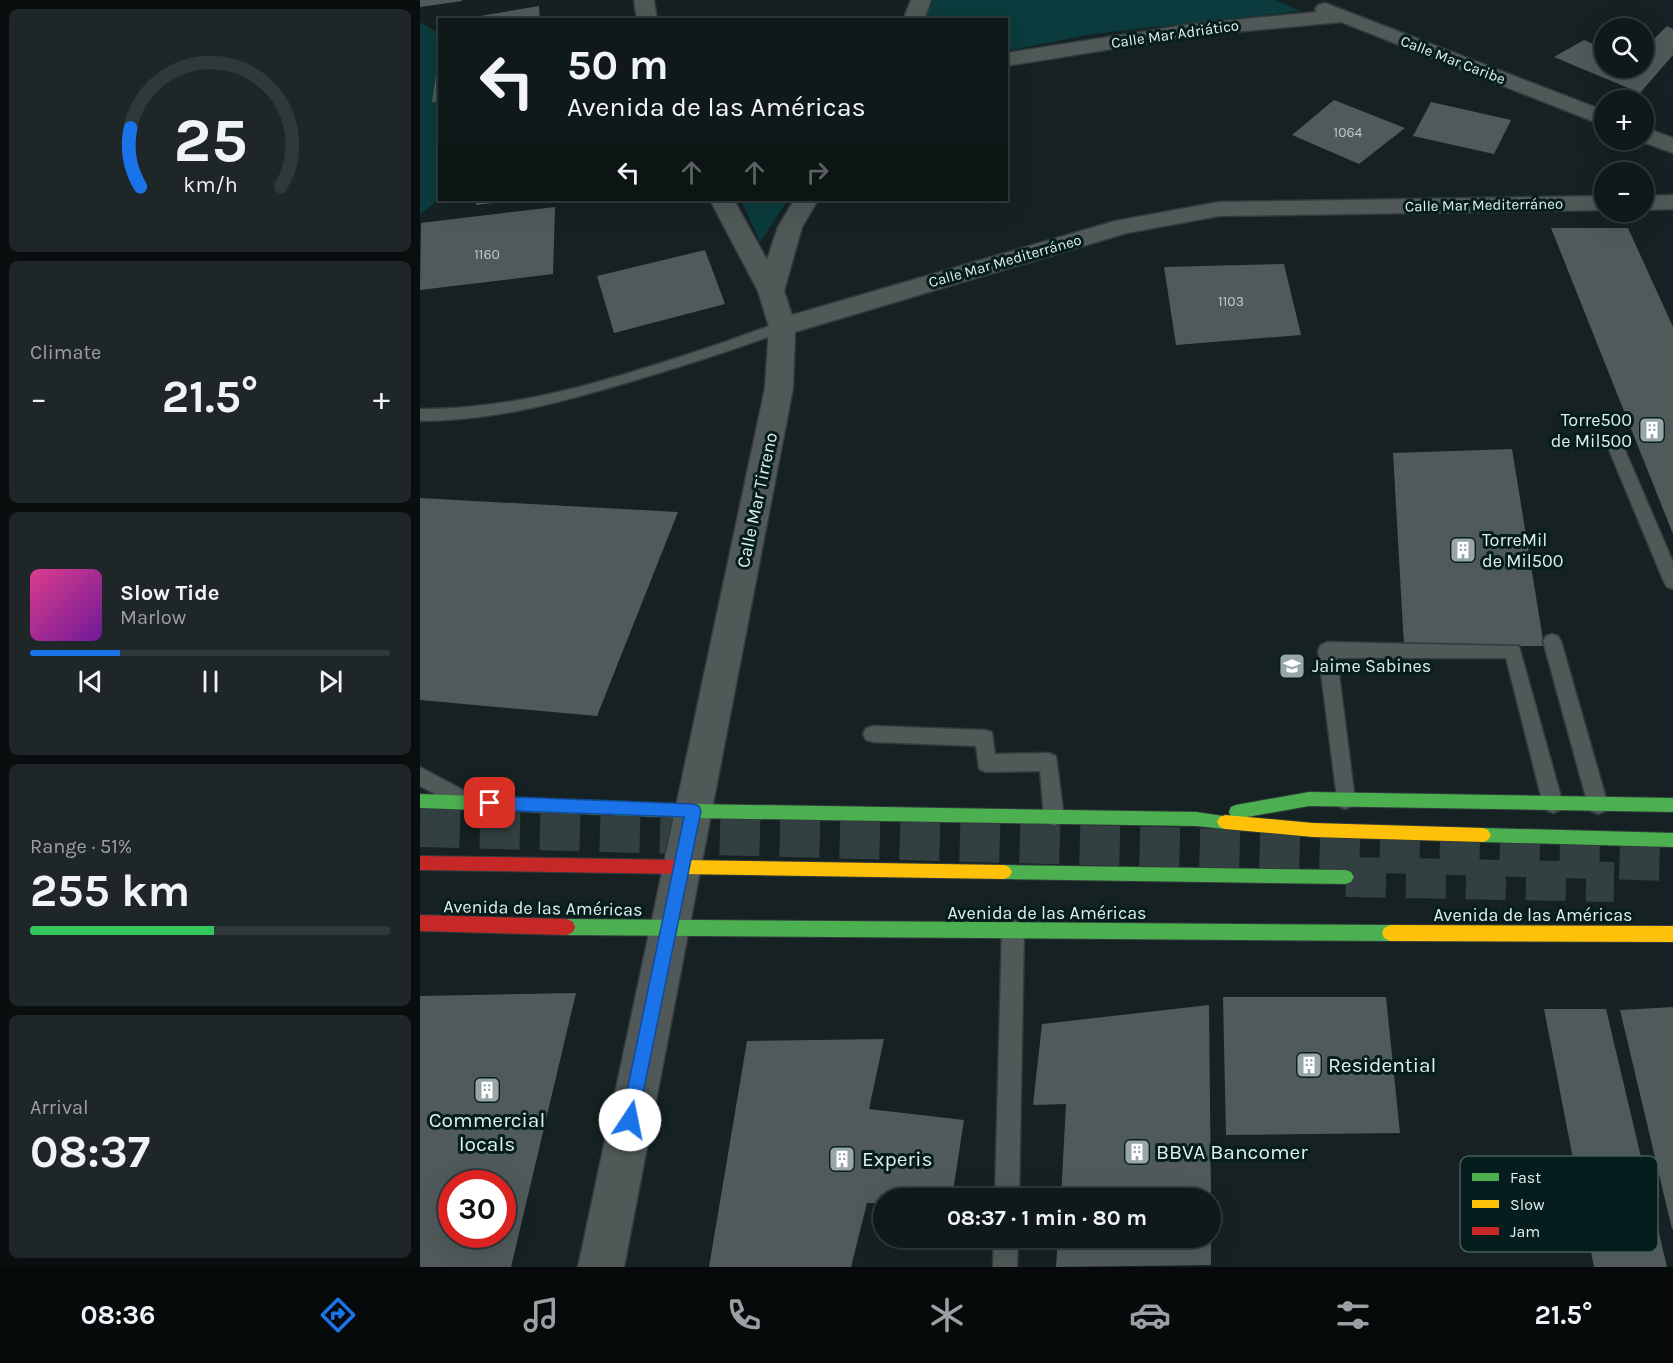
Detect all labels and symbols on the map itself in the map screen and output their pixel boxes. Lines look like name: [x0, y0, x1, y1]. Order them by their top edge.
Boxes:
street label: Calle Mar Adriático: [1110, 16, 1240, 52]
street label: Calle Mar Caribe: [1398, 32, 1508, 88]
house number: 1064: [1334, 124, 1363, 141]
street label: Calle Mar Mediterráneo: [1405, 195, 1563, 215]
street label: Calle Mar Mediterráneo: [926, 231, 1084, 291]
house number: 1160: [474, 246, 500, 263]
house number: 1103: [1218, 293, 1244, 310]
place label: Torre500 de Mil500: [1551, 409, 1632, 452]
building icon: Torre500 de Mil500: [1637, 415, 1667, 445]
street label: Calle Mar Tirreno: [732, 430, 782, 570]
place label: TorreMil de Mil500: [1482, 529, 1563, 572]
building icon: TorreMil de Mil500: [1448, 535, 1478, 565]
school or university icon: Jaime Sabines: [1277, 651, 1307, 681]
place label: Jaime Sabines: [1312, 655, 1431, 677]
pin: [464, 777, 515, 828]
street label: Avenida de las Américas: [443, 895, 643, 921]
street label: Avenida de las Américas: [947, 902, 1147, 924]
street label: Avenida de las Américas: [1433, 904, 1633, 926]
building icon: Residential: [1294, 1050, 1324, 1080]
place label: Residential: [1328, 1053, 1436, 1077]
building icon: Commercial locals: [472, 1075, 502, 1105]
position arrow: [598, 1088, 662, 1152]
place label: Commercial locals: [429, 1108, 545, 1156]
building icon: BBVA Bancomer: [1122, 1137, 1152, 1167]
place label: BBVA Bancomer: [1156, 1140, 1308, 1164]
building icon: Experis: [827, 1144, 857, 1174]
place label: Experis: [862, 1147, 933, 1171]
legend: [1460, 1156, 1658, 1252]
text: Fast: [1510, 1168, 1541, 1187]
speed limit sign: 30: [438, 1170, 516, 1248]
text: Slow: [1510, 1195, 1545, 1214]
text: Jam: [1510, 1222, 1540, 1241]

